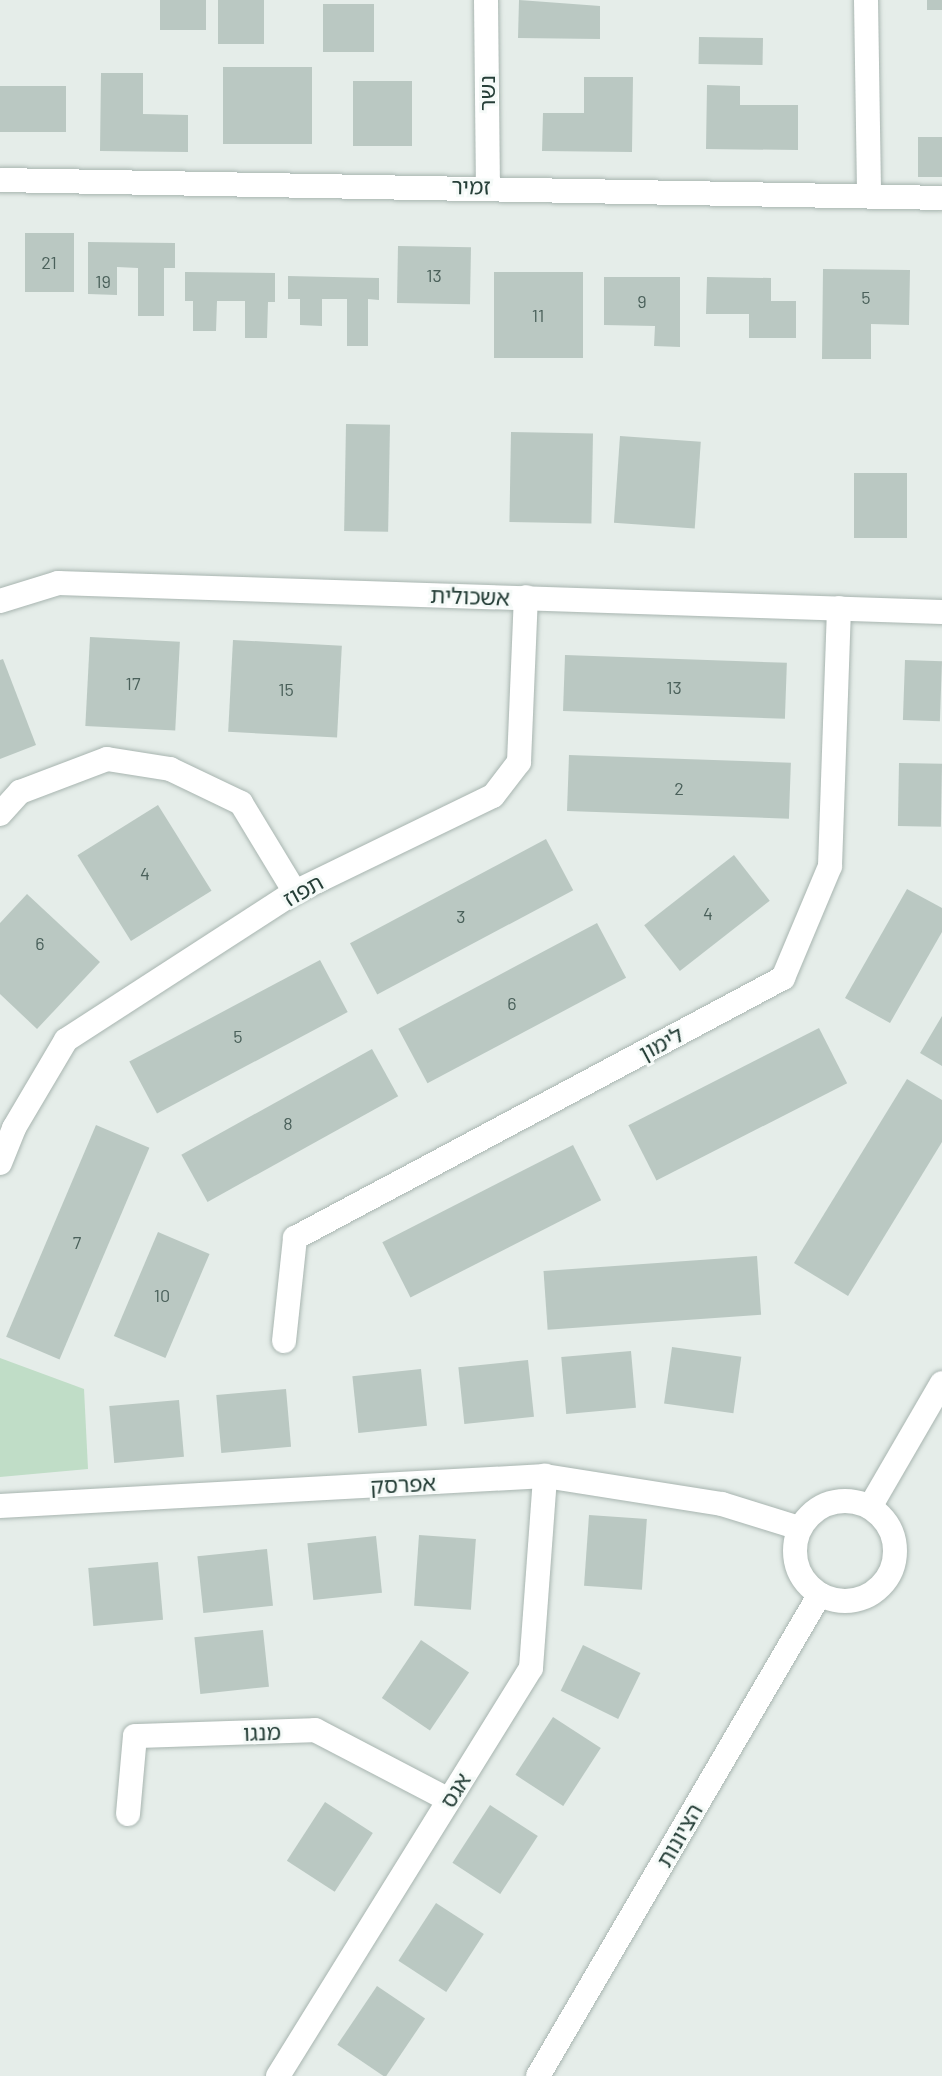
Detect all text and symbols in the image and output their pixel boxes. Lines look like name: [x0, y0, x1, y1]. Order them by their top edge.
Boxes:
street label: נשר: [474, 75, 500, 111]
street label: זמיר: [451, 172, 491, 200]
house number: 21: [41, 251, 57, 273]
house number: 13: [426, 264, 442, 286]
house number: 19: [95, 270, 111, 292]
house number: 5: [861, 286, 871, 308]
house number: 9: [637, 290, 647, 312]
house number: 11: [532, 304, 544, 326]
street label: אשכולית: [430, 581, 510, 611]
house number: 17: [126, 672, 140, 694]
house number: 13: [666, 676, 682, 698]
house number: 15: [278, 678, 294, 700]
house number: 2: [674, 777, 684, 799]
house number: 4: [140, 862, 150, 884]
street label: תפוז: [278, 868, 328, 912]
house number: 4: [703, 902, 713, 924]
house number: 3: [456, 905, 466, 927]
house number: 6: [35, 932, 45, 954]
house number: 6: [507, 992, 517, 1014]
street label: לימון: [634, 1021, 688, 1065]
house number: 5: [233, 1025, 243, 1047]
house number: 8: [283, 1112, 293, 1134]
house number: 7: [73, 1231, 81, 1253]
house number: 10: [154, 1284, 170, 1306]
street label: אפרסק: [369, 1469, 437, 1499]
street label: מנגו: [243, 1718, 281, 1746]
street label: אגס: [434, 1768, 476, 1812]
street label: הציונות: [650, 1799, 708, 1871]

